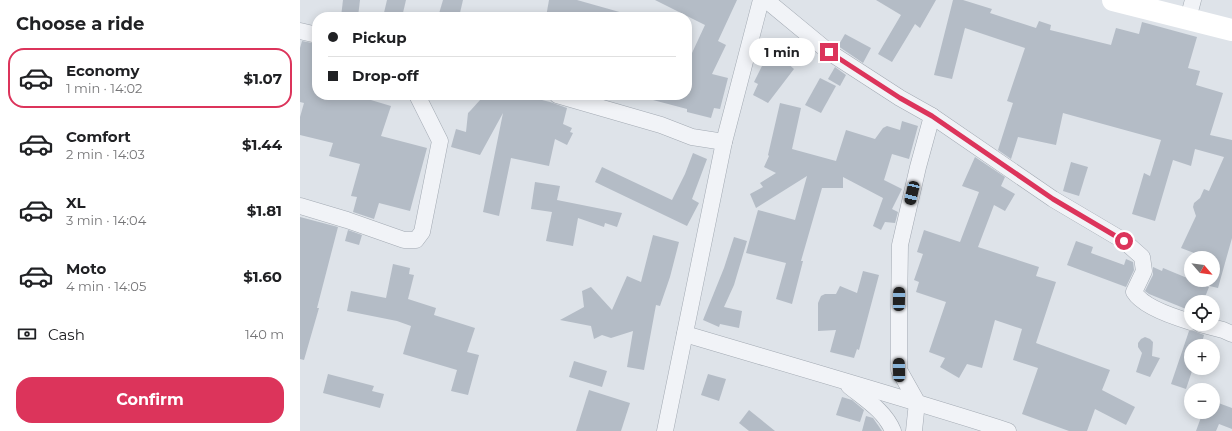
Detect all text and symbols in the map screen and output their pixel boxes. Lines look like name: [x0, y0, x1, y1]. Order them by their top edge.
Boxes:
text: Choose a ride: [16, 13, 144, 35]
text: Pickup: [352, 28, 407, 47]
callout: 1 min: [749, 38, 815, 66]
route end: [820, 43, 838, 61]
text: 1 min: [764, 44, 800, 60]
icon: car: [18, 60, 54, 96]
text: Economy: [66, 61, 139, 80]
text: Drop-off: [352, 66, 419, 85]
text: $1.07: [244, 69, 282, 88]
text: 1 min · 14:02: [66, 80, 142, 96]
icon: car: [18, 126, 54, 162]
text: Comfort: [66, 127, 131, 146]
text: $1.44: [242, 135, 282, 154]
text: 2 min · 14:03: [66, 146, 145, 162]
car: [903, 180, 921, 206]
icon: car: [18, 192, 54, 228]
text: XL: [66, 193, 85, 212]
text: $1.81: [247, 201, 282, 220]
text: 3 min · 14:04: [66, 212, 146, 228]
route start: [1115, 232, 1133, 250]
north arrow: [1184, 251, 1220, 287]
map controls: [1184, 251, 1220, 419]
icon: car: [18, 258, 54, 294]
text: Moto: [66, 259, 106, 278]
text: $1.60: [243, 267, 282, 286]
text: 4 min · 14:05: [66, 278, 146, 294]
car: [893, 287, 905, 311]
button: locate: [1184, 295, 1220, 331]
icon: cash: [16, 323, 38, 345]
text: Cash: [48, 325, 85, 344]
text: 140 m: [245, 326, 284, 342]
button: +: [1184, 339, 1220, 375]
car: [893, 358, 905, 382]
button: Confirm: [16, 377, 284, 423]
button: −: [1184, 383, 1220, 419]

